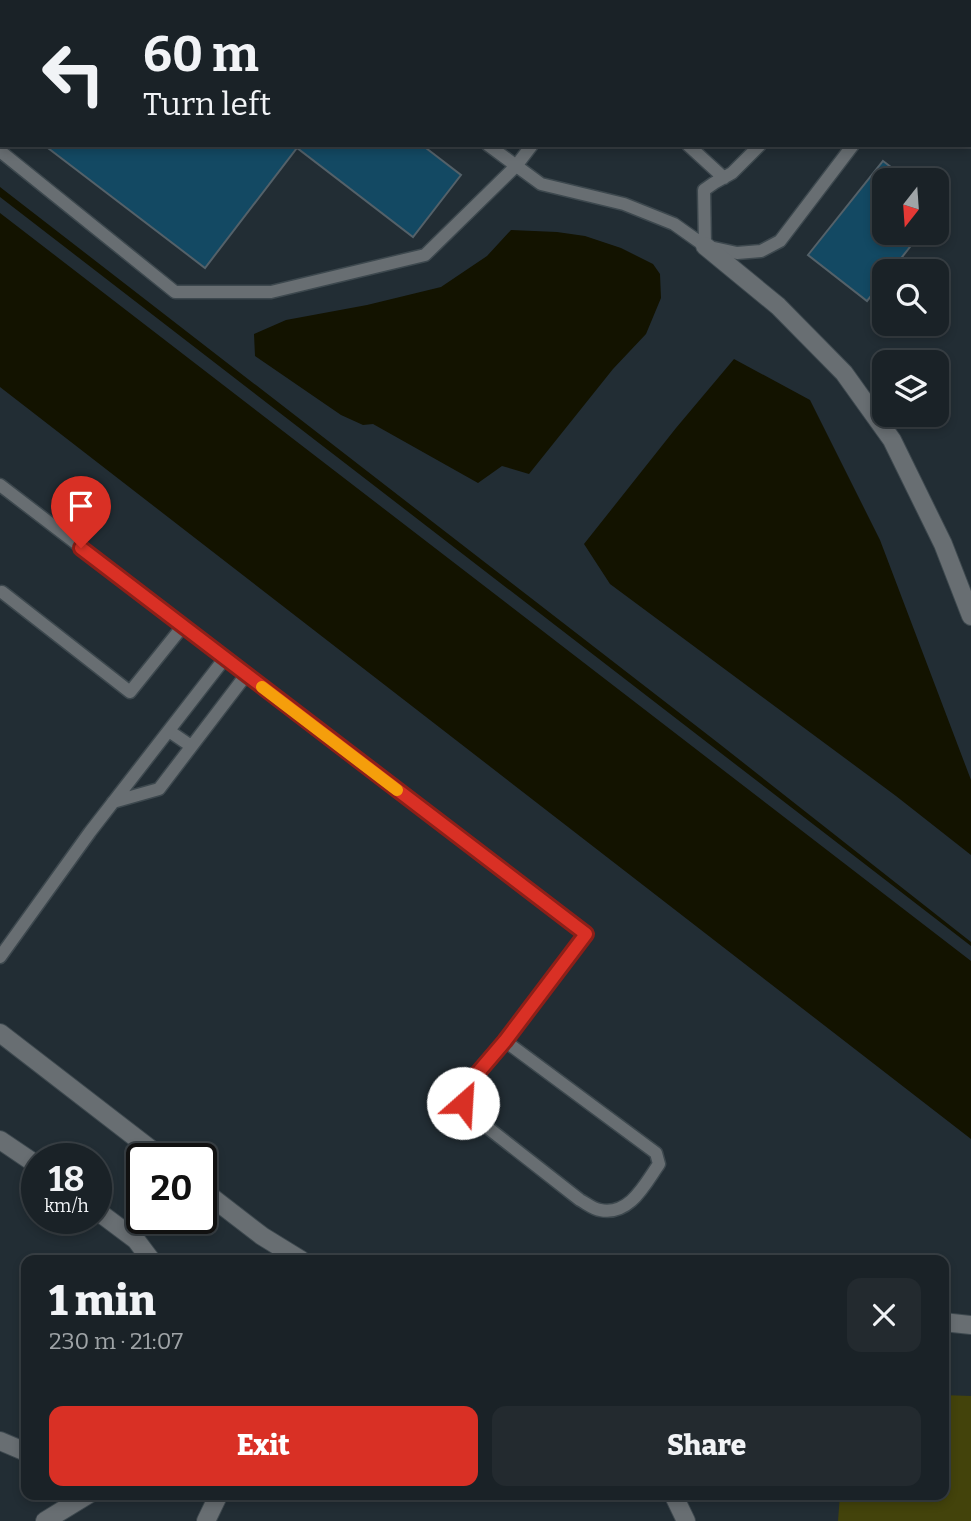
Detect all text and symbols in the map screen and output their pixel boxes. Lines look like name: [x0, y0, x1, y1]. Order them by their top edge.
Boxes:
text: 60 m: [143, 25, 259, 84]
icon: left: [28, 28, 119, 119]
text: Turn left: [143, 85, 271, 123]
north arrow: [872, 168, 948, 245]
map controls: [872, 168, 949, 427]
button: search: [872, 259, 949, 336]
button: layers: [872, 350, 949, 427]
pin: [51, 476, 111, 548]
icon: arrive: [62, 487, 100, 525]
position arrow: [426, 1066, 500, 1140]
speed limit sign: 20: [126, 1143, 217, 1234]
text: 18: [48, 1158, 85, 1200]
text: km/h: [44, 1195, 89, 1217]
text: 1 min: [49, 1276, 156, 1326]
button: close: [847, 1278, 921, 1352]
text: 230 m · 21:07: [49, 1327, 183, 1355]
button: Exit: [49, 1406, 478, 1486]
button: Share: [492, 1406, 921, 1486]

